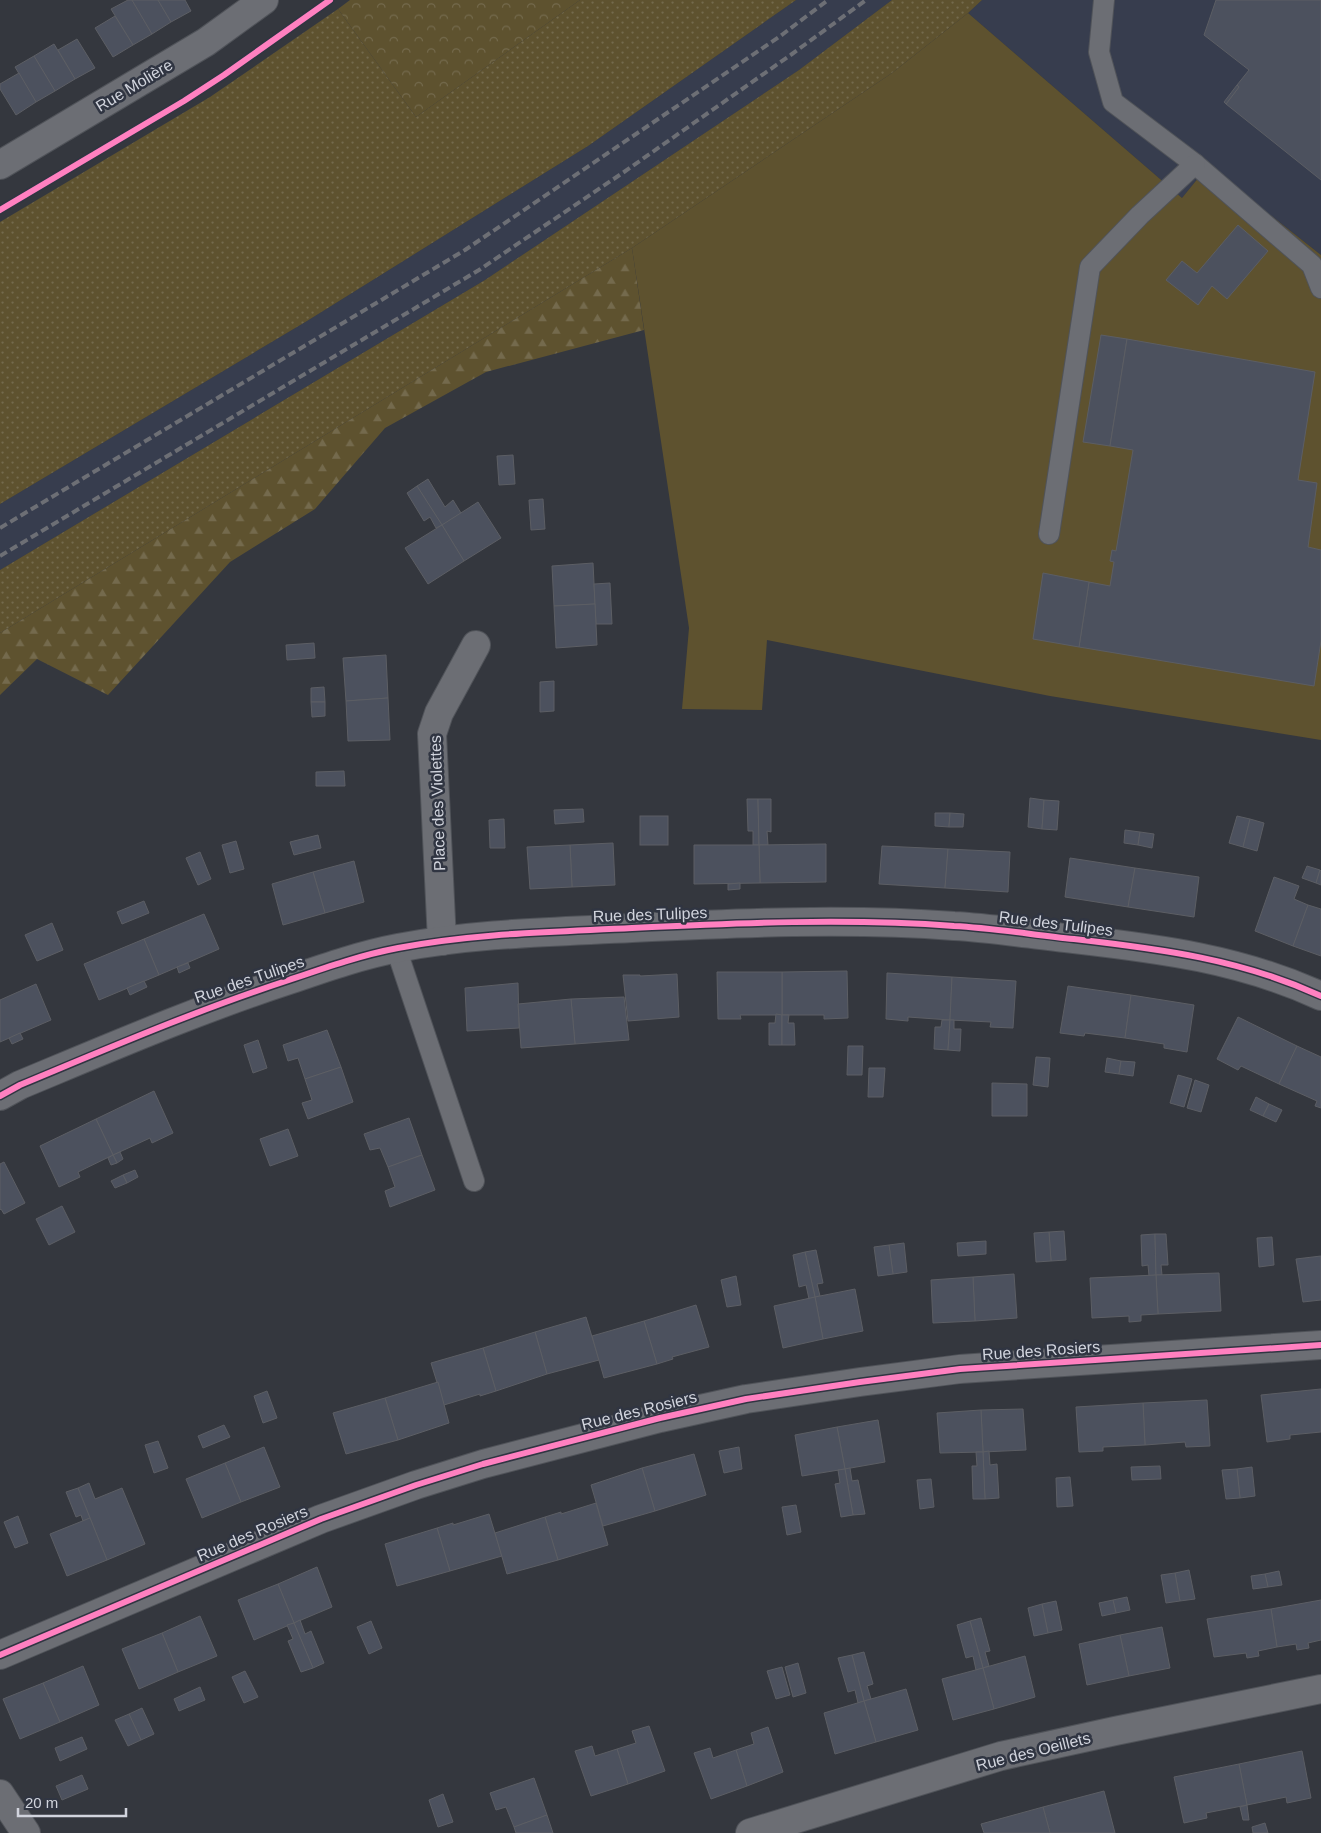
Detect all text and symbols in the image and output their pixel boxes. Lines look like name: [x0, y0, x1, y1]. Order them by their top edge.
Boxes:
street label: Rue Molière: [93, 56, 176, 115]
street label: Place des Violettes: [427, 735, 448, 871]
street label: Rue des Tulipes: [592, 904, 708, 925]
street label: Rue des Tulipes: [998, 908, 1114, 939]
street label: Rue des Tulipes: [192, 953, 306, 1006]
street label: Rue des Rosiers: [981, 1338, 1101, 1363]
street label: Rue des Rosiers: [580, 1388, 699, 1433]
street label: Rue des Rosiers: [194, 1503, 310, 1564]
street label: Rue des Oeillets: [974, 1729, 1092, 1774]
scale bar: [18, 1786, 125, 1818]
text: 20 m: [25, 1794, 58, 1811]

